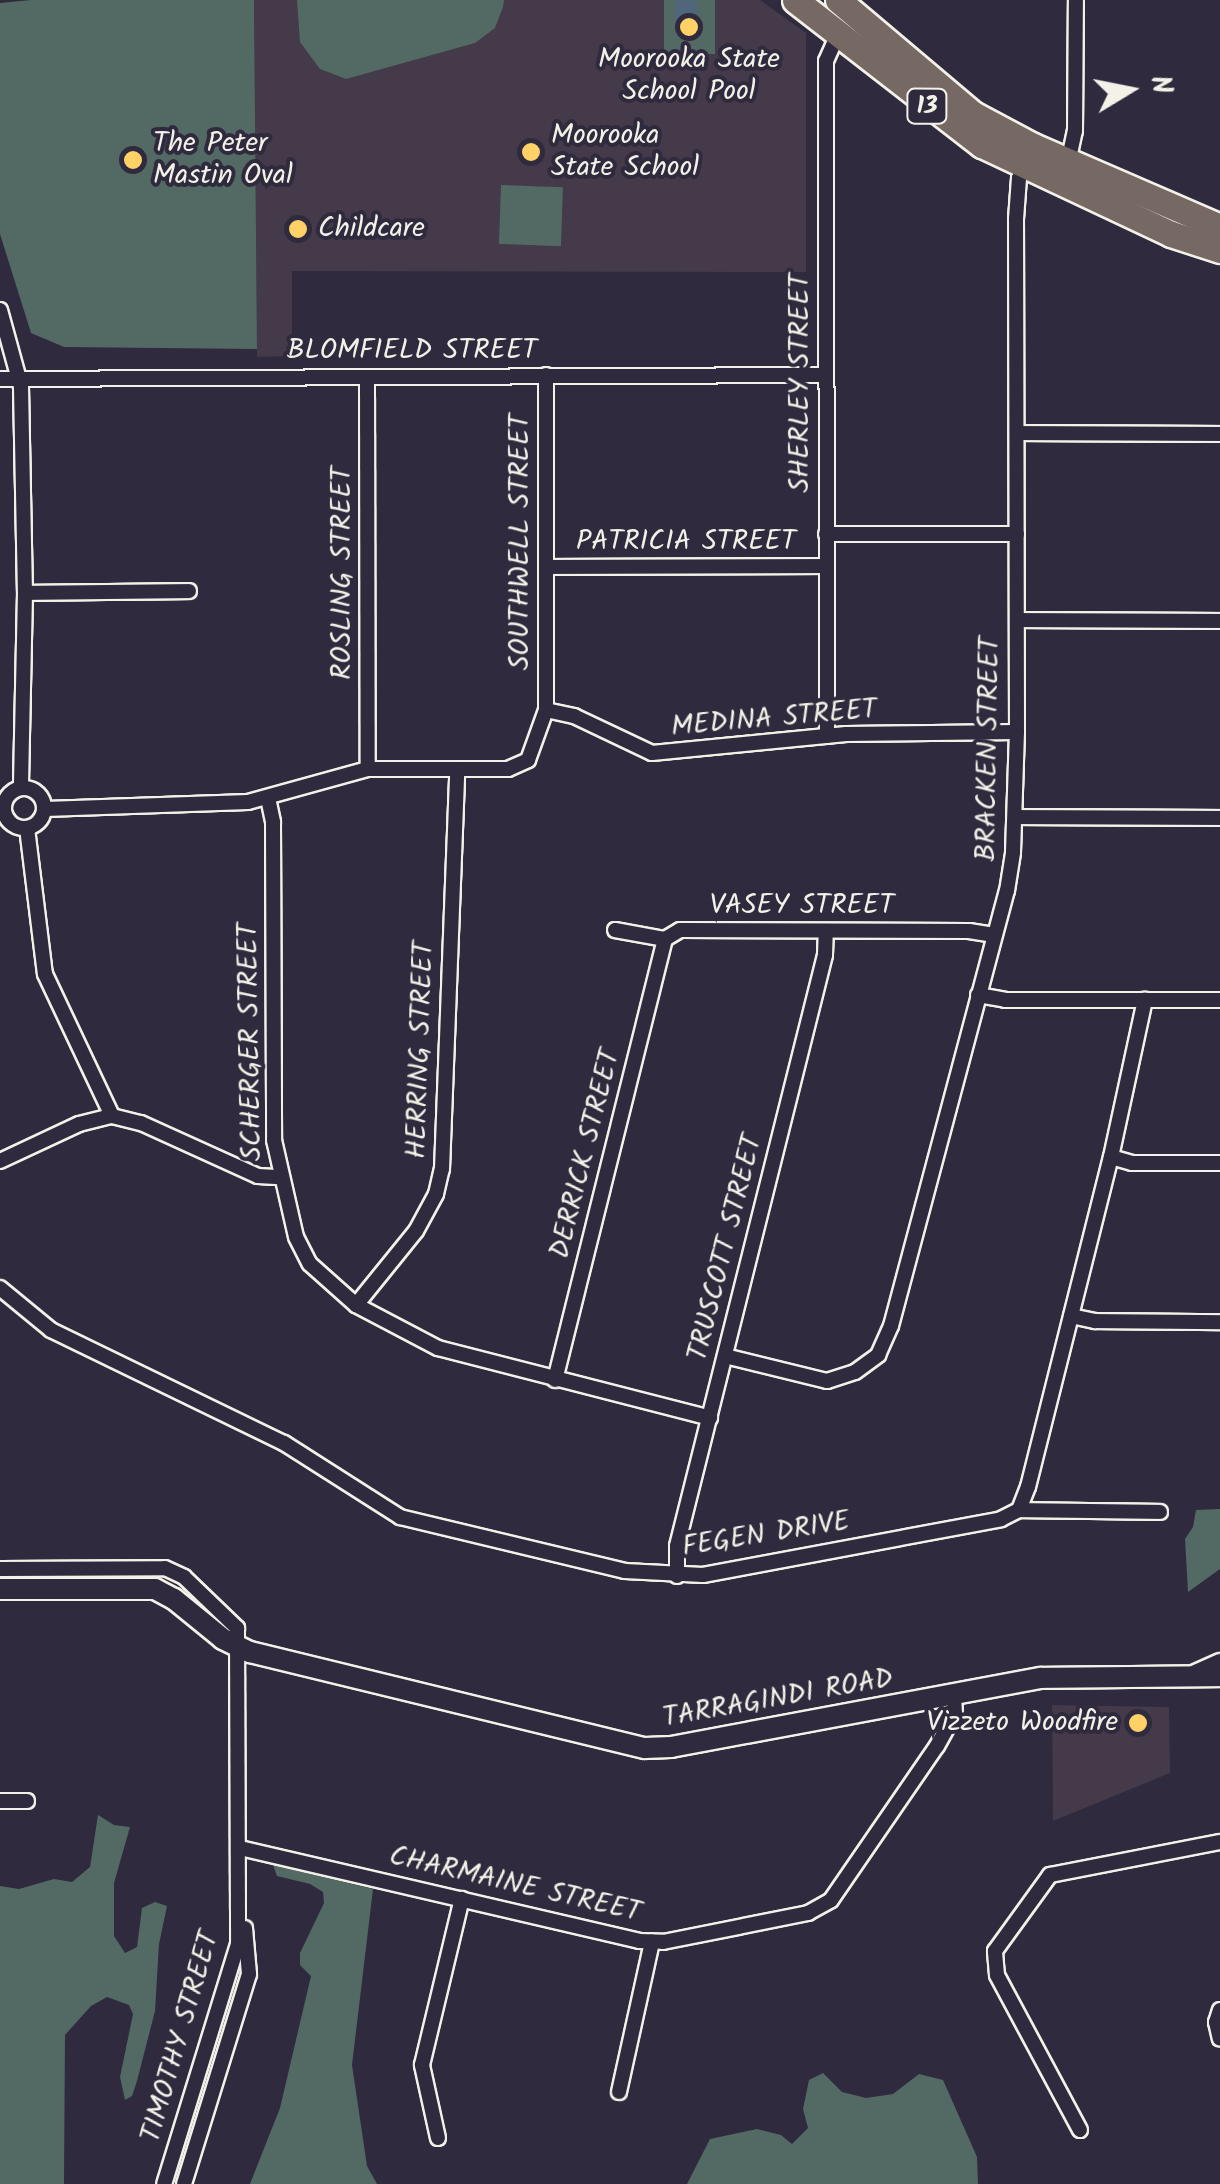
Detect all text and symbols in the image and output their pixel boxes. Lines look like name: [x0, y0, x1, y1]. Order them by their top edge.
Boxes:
marker: Moorooka State School Pool: [678, 16, 700, 38]
north arrow: [1080, 40, 1180, 140]
place label: Moorooka State School Pool: [598, 43, 780, 109]
text: N: [1136, 72, 1184, 97]
road number: 13: [904, 86, 950, 126]
place label: Moorooka State School: [551, 119, 699, 185]
place label: The Peter Mastin Oval: [153, 127, 293, 193]
marker: Moorooka State School: [520, 141, 542, 163]
marker: The Peter Mastin Oval: [122, 149, 144, 171]
place label: Childcare: [318, 212, 425, 246]
marker: Childcare: [287, 218, 309, 240]
street label: SHERLEY STREET: [784, 273, 818, 493]
street label: BLOMFIELD STREET: [287, 334, 537, 368]
street label: SOUTHWELL STREET: [504, 414, 538, 670]
street label: ROSLING STREET: [326, 466, 360, 680]
street label: PATRICIA STREET: [576, 525, 796, 559]
street label: BRACKEN STREET: [970, 636, 1008, 862]
street label: MEDINA STREET: [670, 693, 878, 745]
street label: VASEY STREET: [710, 889, 894, 923]
street label: SCHERGER STREET: [232, 923, 270, 1161]
street label: HERRING STREET: [400, 941, 442, 1159]
street label: DERRICK STREET: [544, 1046, 628, 1262]
street label: TRUSCOTT STREET: [682, 1131, 770, 1365]
street label: FEGEN DRIVE: [680, 1505, 852, 1565]
street label: TARRAGINDI ROAD: [660, 1662, 896, 1736]
place label: Vizzeto Woodfire: [927, 1706, 1118, 1740]
marker: Vizzeto Woodfire: [1127, 1712, 1149, 1734]
street label: CHARMAINE STREET: [386, 1840, 644, 1930]
street label: TIMOTHY STREET: [135, 1928, 227, 2146]

